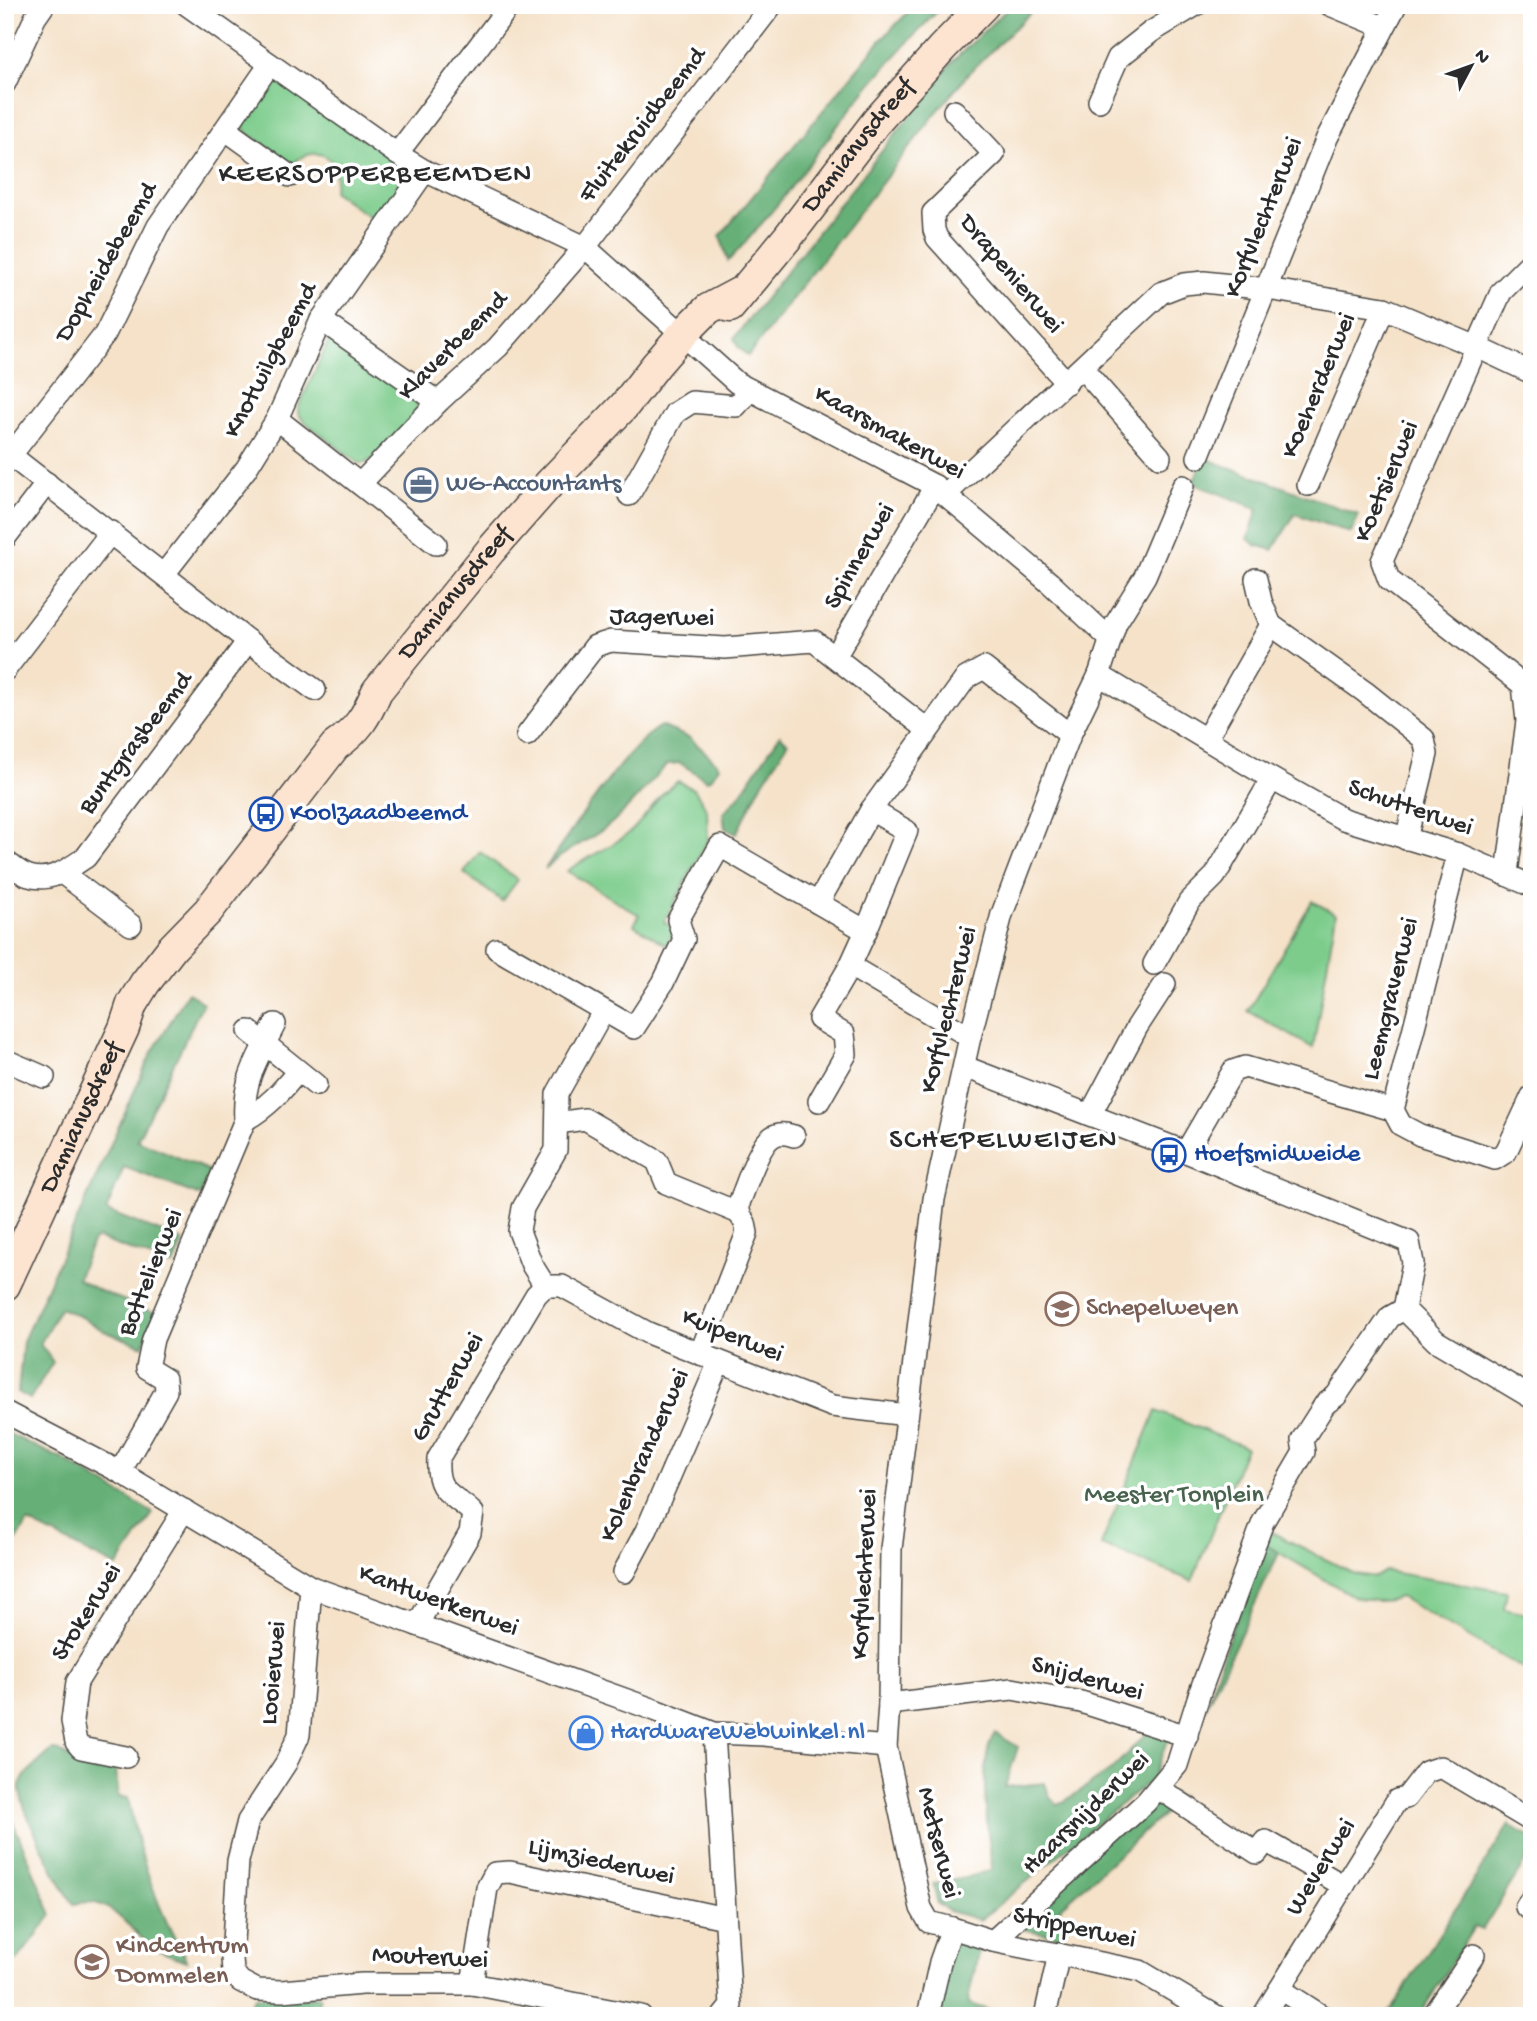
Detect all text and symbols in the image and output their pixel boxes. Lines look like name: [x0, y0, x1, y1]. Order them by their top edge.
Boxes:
north arrow: [1436, 32, 1506, 102]
street label: Fluitekruidbeemd: [573, 41, 715, 211]
text: N: [1468, 45, 1494, 69]
street label: Damianusdreef: [795, 71, 924, 221]
street label: Korfvlechterwei: [1219, 133, 1311, 303]
district label: KEERSOPPERBEEMDEN: [219, 159, 533, 192]
street label: Dopheidebeemd: [49, 176, 167, 350]
street label: Drapenierwei: [950, 207, 1069, 341]
street label: Knotwilgbeemd: [218, 277, 327, 444]
street label: Klaverbeemd: [393, 284, 517, 408]
street label: Koeherderwei: [1275, 309, 1365, 463]
street label: Kaarsmakerwei: [808, 380, 970, 488]
street label: Koetsierwei: [1349, 417, 1427, 547]
office icon: WG-Accountants: [402, 466, 440, 504]
place label: WG-Accountants: [446, 470, 623, 501]
street label: Spinnerwei: [818, 499, 904, 615]
street label: Damianusdreef: [391, 519, 521, 668]
street label: Jagerwei: [609, 603, 715, 635]
street label: Buntgrasbeemd: [73, 665, 202, 822]
street label: Schutterwei: [1343, 773, 1477, 845]
bus stop icon: Koolzaadbeemd: [247, 795, 285, 833]
place label: Koolzaadbeemd: [290, 799, 469, 830]
street label: Leemgraverwei: [1357, 914, 1427, 1084]
street label: Korfvlechterwei: [914, 923, 986, 1097]
street label: Damianusdreef: [33, 1036, 132, 1200]
district label: SCHEPELWEIJEN: [889, 1125, 1119, 1158]
bus stop icon: Hoefsmidweide: [1150, 1136, 1188, 1174]
place label: Hoefsmidweide: [1194, 1140, 1361, 1171]
street label: Bottelierwei: [112, 1205, 192, 1342]
school or university icon: Schepelweyen: [1043, 1290, 1081, 1328]
place label: Schepelweyen: [1086, 1294, 1239, 1325]
street label: Kuiperwei: [677, 1303, 787, 1371]
street label: Grutterwei: [405, 1328, 493, 1448]
street label: Kolenbranderwei: [594, 1365, 698, 1547]
park label: Meester Tonplein: [1084, 1481, 1264, 1512]
street label: Korfvlechterwei: [846, 1488, 886, 1660]
street label: Stokerwei: [46, 1558, 130, 1668]
street label: Kantwerkerwei: [354, 1559, 522, 1645]
street label: Looierwei: [255, 1620, 295, 1726]
street label: Snijderwei: [1028, 1650, 1146, 1710]
shop icon: HardwareWebwinkel.nl: [567, 1714, 605, 1752]
place label: HardwareWebwinkel.nl: [610, 1718, 865, 1749]
street label: Haarsnijderwei: [1017, 1746, 1157, 1882]
street label: Metserwei: [908, 1784, 966, 1902]
street label: Weverwei: [1280, 1814, 1364, 1922]
street label: Lijmziederwei: [525, 1832, 677, 1894]
street label: Stripperwei: [1010, 1901, 1138, 1957]
place label: Kindcentrum Dommelen: [114, 1932, 249, 1993]
street label: Mouterwei: [371, 1940, 489, 1978]
school or university icon: Kindcentrum Dommelen: [73, 1943, 111, 1981]

